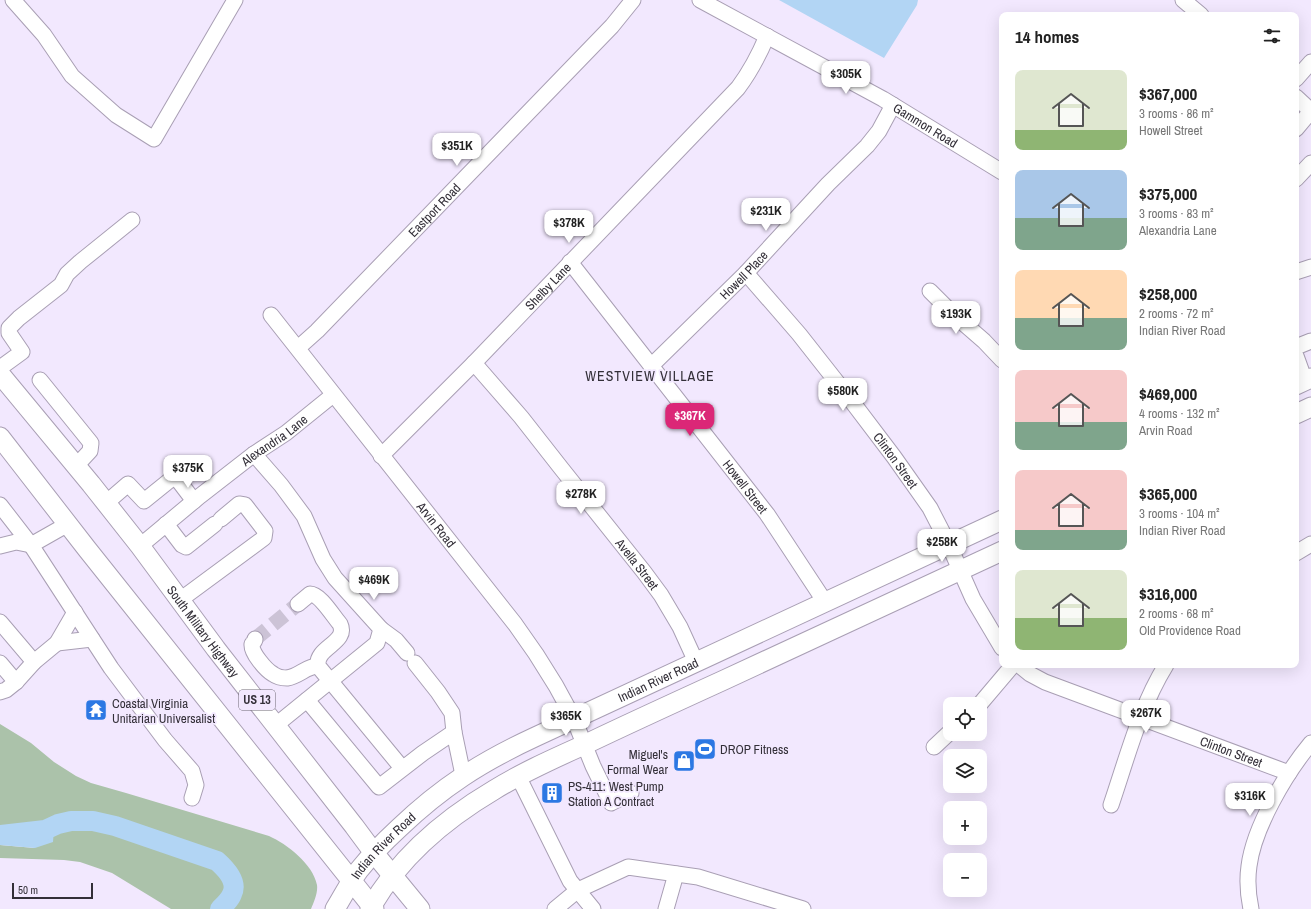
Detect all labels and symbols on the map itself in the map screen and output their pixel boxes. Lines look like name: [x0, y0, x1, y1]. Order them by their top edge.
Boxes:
pin: $305K: [818, 61, 874, 95]
street label: Gammon Road: [890, 99, 961, 151]
pin: $351K: [429, 133, 485, 167]
street label: Eastport Road: [404, 179, 464, 240]
pin: $231K: [738, 198, 794, 232]
pin: $378K: [541, 210, 597, 244]
street label: Howell Place: [716, 247, 771, 303]
street label: Shelby Lane: [521, 259, 574, 313]
pin: $193K: [928, 301, 984, 335]
district label: WESTVIEW VILLAGE: [585, 367, 715, 385]
pin: $580K: [815, 378, 871, 412]
pin: $367K: [662, 403, 718, 437]
street label: Alexandria Lane: [237, 411, 311, 470]
street label: Clinton Street: [870, 429, 922, 492]
pin: $375K: [160, 455, 216, 489]
street label: Howell Street: [719, 456, 772, 517]
pin: $278K: [553, 481, 609, 515]
street label: Arvin Road: [413, 498, 460, 551]
pin: $258K: [914, 529, 970, 563]
street label: Avella Street: [611, 534, 663, 593]
pin: $469K: [346, 567, 402, 601]
street label: South Military Highway: [163, 582, 244, 681]
street label: Indian River Road: [615, 654, 701, 706]
road number: US 13: [239, 690, 275, 710]
place label: Coastal Virginia Unitarian Universalist: [112, 695, 215, 727]
temple icon: Coastal Virginia Unitarian Universalist: [83, 697, 109, 723]
pin: $267K: [1118, 700, 1174, 734]
pin: $365K: [538, 703, 594, 737]
street label: Clinton Street: [1198, 732, 1265, 771]
sports icon: DROP Fitness: [692, 736, 718, 762]
place label: DROP Fitness: [720, 741, 789, 758]
place label: Miguel's Formal Wear: [607, 746, 668, 778]
shop icon: Miguel's Formal Wear: [671, 748, 697, 774]
place label: PS-411: West Pump Station A Contract: [568, 778, 664, 810]
building icon: PS-411: West Pump Station A Contract: [539, 780, 565, 806]
pin: $316K: [1222, 783, 1278, 817]
street label: Indian River Road: [347, 808, 419, 882]
scale bar: [12, 881, 93, 900]

